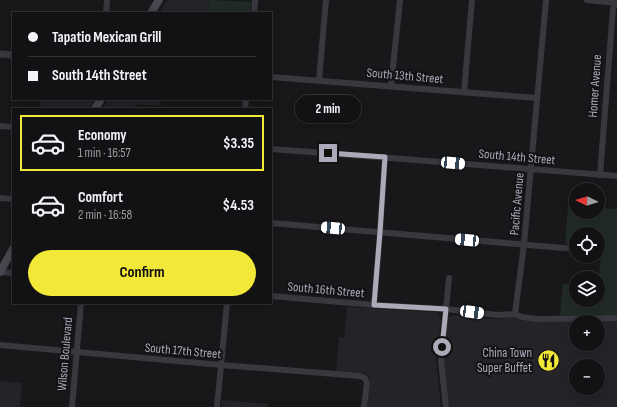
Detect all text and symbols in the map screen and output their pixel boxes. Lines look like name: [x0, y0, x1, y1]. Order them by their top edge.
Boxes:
text: Tapatio Mexican Grill: [52, 28, 161, 47]
street label: Homer Avenue: [585, 54, 605, 118]
street label: South 13th Street: [366, 65, 444, 87]
text: South 14th Street: [52, 66, 147, 85]
callout: 2 min: [295, 95, 361, 123]
text: 2 min: [316, 101, 340, 117]
icon: car: [30, 125, 66, 161]
text: Economy: [78, 126, 127, 145]
text: $3.35: [223, 134, 254, 153]
route end: [319, 144, 337, 162]
text: 1 min · 16:57: [78, 145, 131, 161]
street label: South 14th Street: [478, 146, 556, 168]
car: [441, 156, 465, 170]
street label: Pacific Avenue: [506, 172, 528, 236]
north arrow: [569, 183, 605, 219]
map controls: [569, 183, 605, 395]
icon: car: [30, 187, 66, 223]
text: Comfort: [78, 188, 123, 207]
text: $4.53: [223, 196, 254, 215]
text: 2 min · 16:58: [78, 207, 132, 223]
car: [321, 221, 345, 235]
button: locate: [569, 227, 605, 263]
car: [455, 233, 479, 247]
button: Confirm: [28, 250, 256, 296]
button: layers: [569, 271, 605, 307]
street label: South 16th Street: [287, 279, 365, 301]
car: [459, 304, 485, 320]
button: +: [569, 315, 605, 351]
street label: Wilson Boulevard: [54, 316, 76, 392]
route start: [433, 338, 451, 356]
street label: South 17th Street: [144, 340, 222, 362]
place label: China Town Super Buffet: [477, 345, 532, 376]
restaurant icon: China Town Super Buffet: [535, 347, 561, 373]
button: −: [569, 359, 605, 395]

